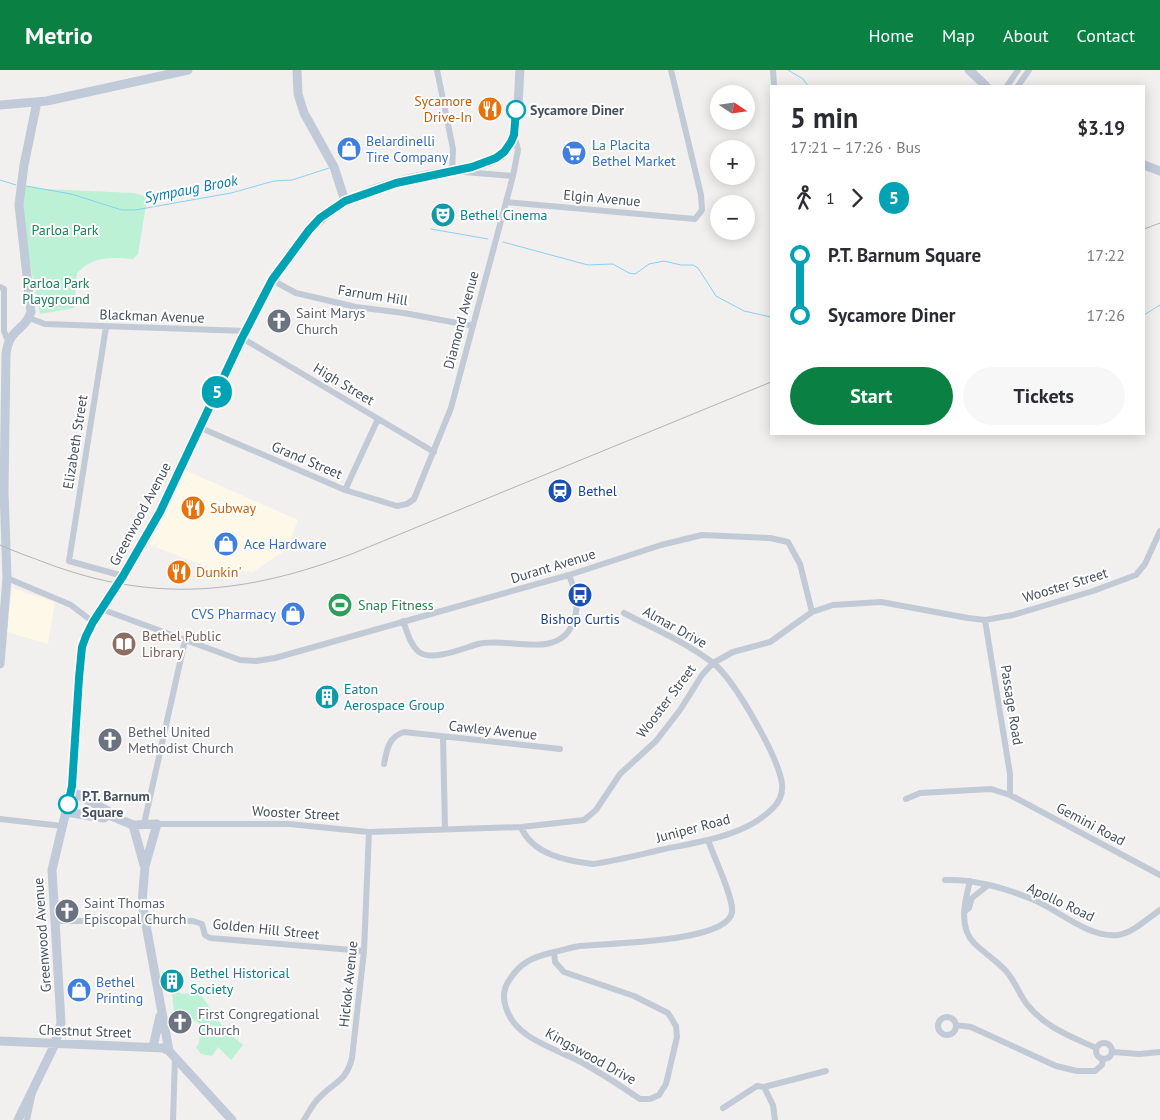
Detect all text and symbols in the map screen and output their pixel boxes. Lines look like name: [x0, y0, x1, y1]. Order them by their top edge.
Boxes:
text: Metrio: [25, 20, 93, 51]
text: Home: [868, 24, 914, 47]
text: Map: [942, 24, 975, 47]
text: About: [1003, 24, 1049, 47]
text: Contact: [1077, 24, 1135, 47]
north arrow: [710, 85, 755, 130]
map controls: [710, 85, 755, 240]
place label: Sycamore Drive-In: [414, 92, 472, 126]
restaurant icon: Sycamore Drive-In: [477, 96, 503, 122]
text: 5 min: [790, 99, 858, 136]
marker: Sycamore Diner: [506, 100, 526, 120]
place label: Sycamore Diner: [530, 101, 624, 119]
text: $3.19: [1077, 116, 1125, 140]
place label: Belardinelli Tire Company: [366, 132, 449, 166]
shop icon: Belardinelli Tire Company: [336, 136, 362, 162]
place label: La Placita Bethel Market: [592, 136, 676, 170]
text: 17:21 – 17:26 · Bus: [790, 137, 921, 157]
supermarket icon: La Placita Bethel Market: [561, 140, 587, 166]
button: +: [710, 140, 755, 185]
water label: Sympaug Brook: [143, 170, 240, 207]
icon: walk: [790, 184, 818, 212]
icon: forward: [843, 184, 871, 212]
street label: Elgin Avenue: [563, 186, 641, 210]
text: 5: [889, 186, 899, 209]
text: 1: [826, 188, 835, 208]
button: −: [710, 195, 755, 240]
theatre icon: Bethel Cinema: [430, 202, 456, 228]
place label: Bethel Cinema: [460, 206, 548, 224]
park label: Parloa Park: [31, 221, 99, 239]
text: P.T. Barnum Square: [828, 243, 981, 267]
text: 17:22: [1087, 245, 1125, 265]
street label: Diamond Avenue: [439, 269, 483, 371]
park label: Parloa Park Playground: [22, 274, 90, 308]
street label: Farnum Hill: [337, 281, 409, 309]
text: Sycamore Diner: [828, 303, 955, 327]
place label: Saint Marys Church: [296, 304, 366, 338]
street label: Blackman Avenue: [99, 305, 205, 327]
text: 17:26: [1087, 305, 1125, 325]
church icon: Saint Marys Church: [266, 308, 292, 334]
street label: High Street: [310, 359, 378, 409]
button: Start: [790, 367, 953, 425]
button: Tickets: [963, 367, 1125, 425]
line badge: 5: [201, 376, 233, 408]
text: 5: [212, 380, 222, 403]
street label: Elizabeth Street: [59, 393, 91, 490]
street label: Grand Street: [269, 437, 345, 483]
street label: Greenwood Avenue: [105, 459, 175, 569]
station icon: Bethel: [547, 478, 573, 504]
place label: Bethel: [578, 482, 617, 500]
restaurant icon: Subway: [180, 495, 206, 521]
place label: Subway: [210, 499, 257, 517]
shop icon: Ace Hardware: [213, 531, 239, 557]
place label: Ace Hardware: [244, 535, 327, 553]
street label: Durant Avenue: [508, 545, 598, 587]
restaurant icon: Dunkin': [166, 559, 192, 585]
place label: Dunkin': [196, 563, 242, 581]
street label: Wooster Street: [1020, 563, 1110, 606]
bus stop icon: Bishop Curtis: [567, 582, 593, 608]
sports icon: Snap Fitness: [327, 592, 353, 618]
place label: Snap Fitness: [358, 596, 434, 614]
shop icon: CVS Pharmacy: [280, 601, 306, 627]
street label: Almar Drive: [640, 602, 710, 652]
place label: CVS Pharmacy: [191, 605, 276, 623]
place label: Bishop Curtis: [540, 610, 620, 628]
place label: Bethel Public Library: [142, 627, 221, 661]
library icon: Bethel Public Library: [111, 631, 137, 657]
street label: Wooster Street: [632, 660, 700, 742]
street label: Passage Road: [997, 664, 1027, 746]
place label: Eaton Aerospace Group: [344, 680, 445, 714]
building icon: Eaton Aerospace Group: [314, 684, 340, 710]
street label: Cawley Avenue: [448, 716, 538, 744]
place label: Bethel United Methodist Church: [128, 723, 234, 757]
church icon: Bethel United Methodist Church: [97, 727, 123, 753]
place label: P.T. Barnum Square: [82, 787, 150, 821]
marker: P.T. Barnum Square: [58, 794, 78, 814]
street label: Gemini Road: [1053, 798, 1129, 850]
street label: Wooster Street: [252, 802, 341, 824]
street label: Juniper Road: [653, 809, 732, 847]
street label: Greenwood Avenue: [29, 877, 55, 993]
street label: Apollo Road: [1024, 879, 1098, 925]
place label: Saint Thomas Episcopal Church: [84, 894, 187, 928]
church icon: Saint Thomas Episcopal Church: [54, 898, 80, 924]
street label: Golden Hill Street: [212, 914, 320, 944]
street label: Hickok Avenue: [335, 940, 361, 1028]
place label: Bethel Historical Society: [190, 964, 290, 998]
building icon: Bethel Historical Society: [159, 968, 185, 994]
place label: Bethel Printing: [96, 973, 143, 1007]
shop icon: Bethel Printing: [66, 977, 92, 1003]
place label: First Congregational Church: [198, 1005, 319, 1039]
church icon: First Congregational Church: [167, 1009, 193, 1035]
street label: Chestnut Street: [38, 1020, 132, 1042]
street label: Kingswood Drive: [542, 1024, 640, 1088]

